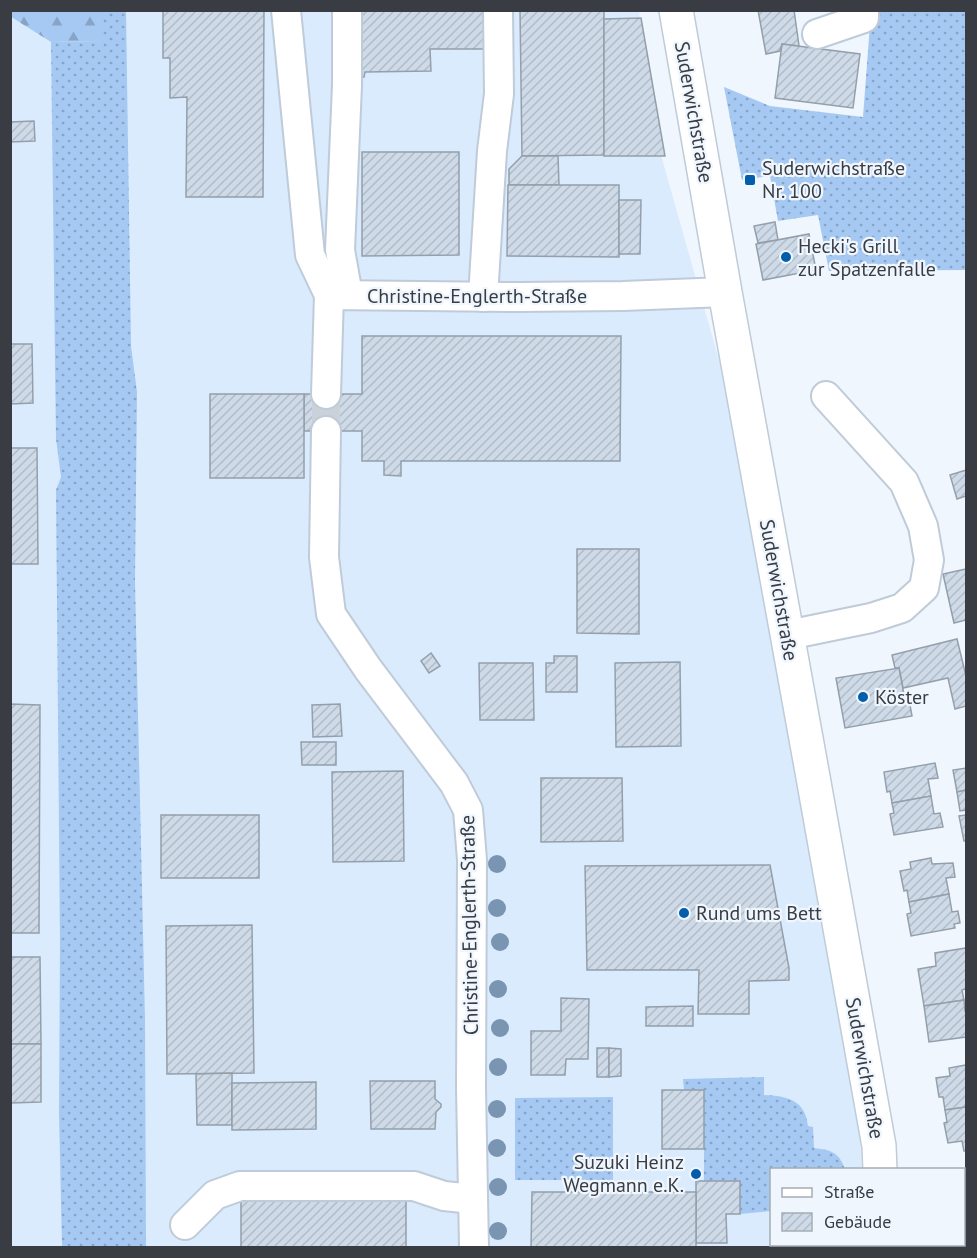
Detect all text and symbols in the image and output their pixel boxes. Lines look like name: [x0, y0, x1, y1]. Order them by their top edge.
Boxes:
street label: Suderwichstraße: [669, 39, 719, 185]
place label: Suderwichstraße Nr. 100: [762, 155, 905, 204]
marker: Suderwichstraße Nr. 100: [743, 173, 757, 187]
place label: Hecki's Grill zur Spatzenfalle: [798, 233, 936, 282]
marker: Hecki's Grill zur Spatzenfalle: [779, 250, 793, 264]
street label: Christine-Englerth-Straße: [367, 283, 587, 309]
street label: Suderwichstraße: [754, 517, 804, 663]
place label: Köster: [875, 684, 929, 710]
marker: Köster: [856, 690, 870, 704]
street label: Christine-Englerth-Straße: [454, 815, 484, 1035]
place label: Rund ums Bett: [696, 900, 822, 926]
marker: Rund ums Bett: [677, 906, 691, 920]
street label: Suderwichstraße: [840, 995, 890, 1141]
place label: Suzuki Heinz Wegmann e.K.: [563, 1149, 684, 1198]
marker: Suzuki Heinz Wegmann e.K.: [689, 1167, 703, 1181]
legend: [770, 1168, 965, 1246]
text: Straße: [824, 1180, 875, 1203]
text: Gebäude: [824, 1210, 891, 1233]

